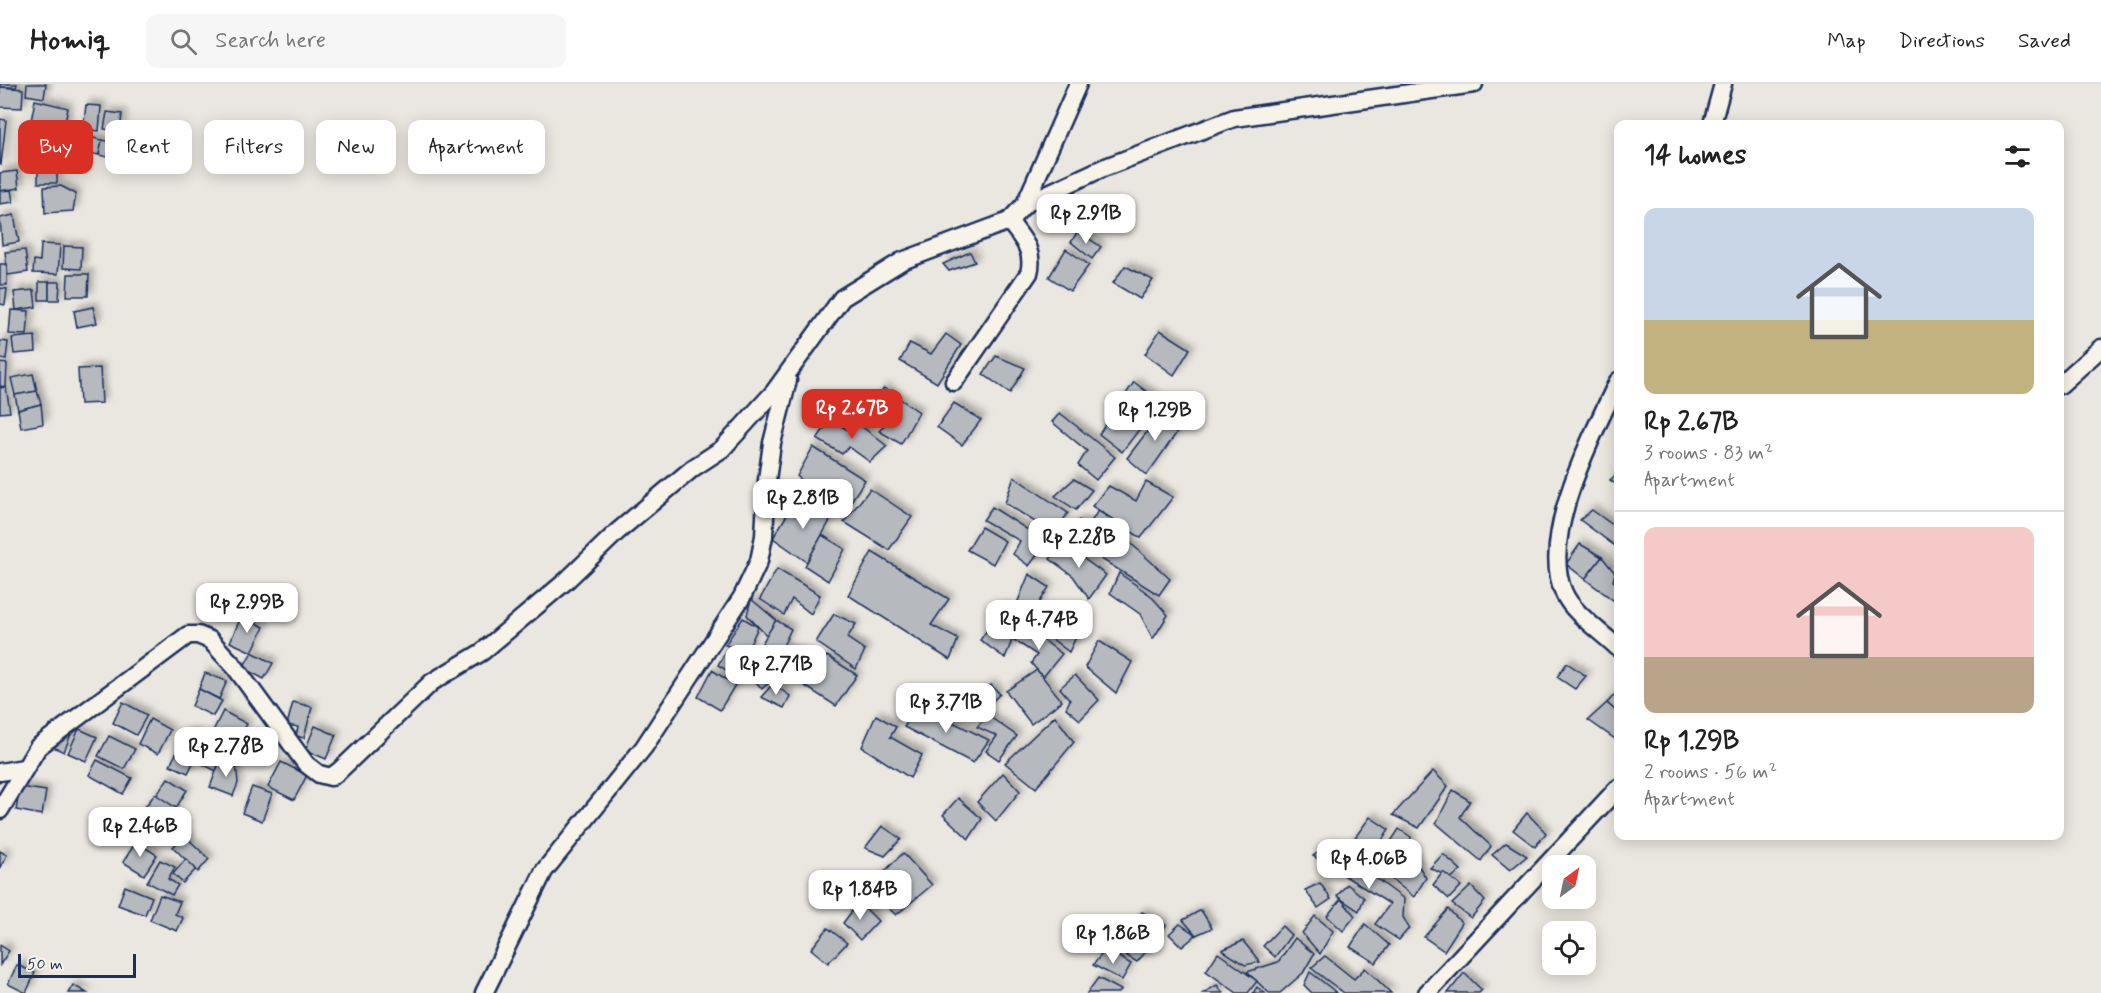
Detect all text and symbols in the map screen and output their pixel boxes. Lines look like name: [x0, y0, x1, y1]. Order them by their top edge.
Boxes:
search box: [146, 14, 566, 68]
text: Homiq: [30, 23, 110, 60]
icon: search: [167, 25, 200, 58]
text: Search here: [215, 27, 326, 55]
text: Map: [1827, 27, 1866, 55]
text: Directions: [1899, 27, 1985, 55]
text: Saved: [2018, 27, 2071, 55]
chip: Buy: [18, 120, 93, 174]
chip: Rent: [105, 120, 192, 174]
chip: Filters: [204, 120, 304, 174]
chip: New: [316, 120, 396, 174]
chip: Apartment: [408, 120, 545, 174]
text: 14 homes: [1644, 139, 1746, 173]
icon: filters: [2001, 140, 2034, 173]
pin: Rp 2.91B: [1024, 194, 1148, 245]
text: Rp 2.91B: [1051, 200, 1121, 227]
icon: home: [1785, 247, 1893, 355]
pin: Rp 2.67B: [790, 389, 914, 440]
pin: Rp 1.29B: [1093, 391, 1217, 442]
text: Rp 2.67B: [816, 395, 888, 422]
text: Rp 1.29B: [1118, 397, 1192, 424]
text: Rp 2.67B: [1644, 406, 1739, 440]
text: 3 rooms · 83 m²: [1644, 440, 1773, 467]
text: Apartment: [1644, 467, 1735, 494]
pin: Rp 2.81B: [741, 479, 865, 530]
text: Rp 2.81B: [767, 485, 839, 512]
pin: Rp 2.28B: [1017, 518, 1141, 569]
text: Rp 2.28B: [1042, 524, 1116, 551]
icon: home: [1785, 566, 1893, 674]
pin: Rp 2.99B: [185, 583, 309, 634]
text: Rp 2.99B: [210, 589, 284, 616]
pin: Rp 4.74B: [977, 600, 1101, 651]
text: Rp 4.74B: [1000, 606, 1078, 633]
pin: Rp 2.71B: [714, 645, 838, 696]
text: Rp 2.71B: [739, 651, 813, 678]
pin: Rp 3.71B: [884, 683, 1008, 734]
text: Rp 3.71B: [910, 689, 982, 716]
text: Rp 1.29B: [1644, 725, 1739, 759]
pin: Rp 2.78B: [164, 727, 288, 778]
text: Rp 2.78B: [188, 733, 264, 760]
text: 2 rooms · 56 m²: [1644, 759, 1777, 786]
text: Apartment: [1644, 786, 1735, 813]
pin: Rp 2.46B: [78, 807, 202, 858]
text: Rp 2.46B: [102, 813, 178, 840]
pin: Rp 4.06B: [1307, 839, 1431, 890]
text: Rp 4.06B: [1331, 845, 1407, 872]
north arrow: [1542, 855, 1596, 909]
map controls: [1542, 855, 1596, 975]
pin: Rp 1.84B: [798, 870, 922, 921]
text: Rp 1.84B: [823, 876, 898, 903]
pin: Rp 1.86B: [1051, 914, 1175, 965]
text: Rp 1.86B: [1076, 920, 1150, 947]
button: locate: [1542, 921, 1596, 975]
scale bar: [18, 951, 136, 978]
text: 50 m: [27, 954, 63, 975]

